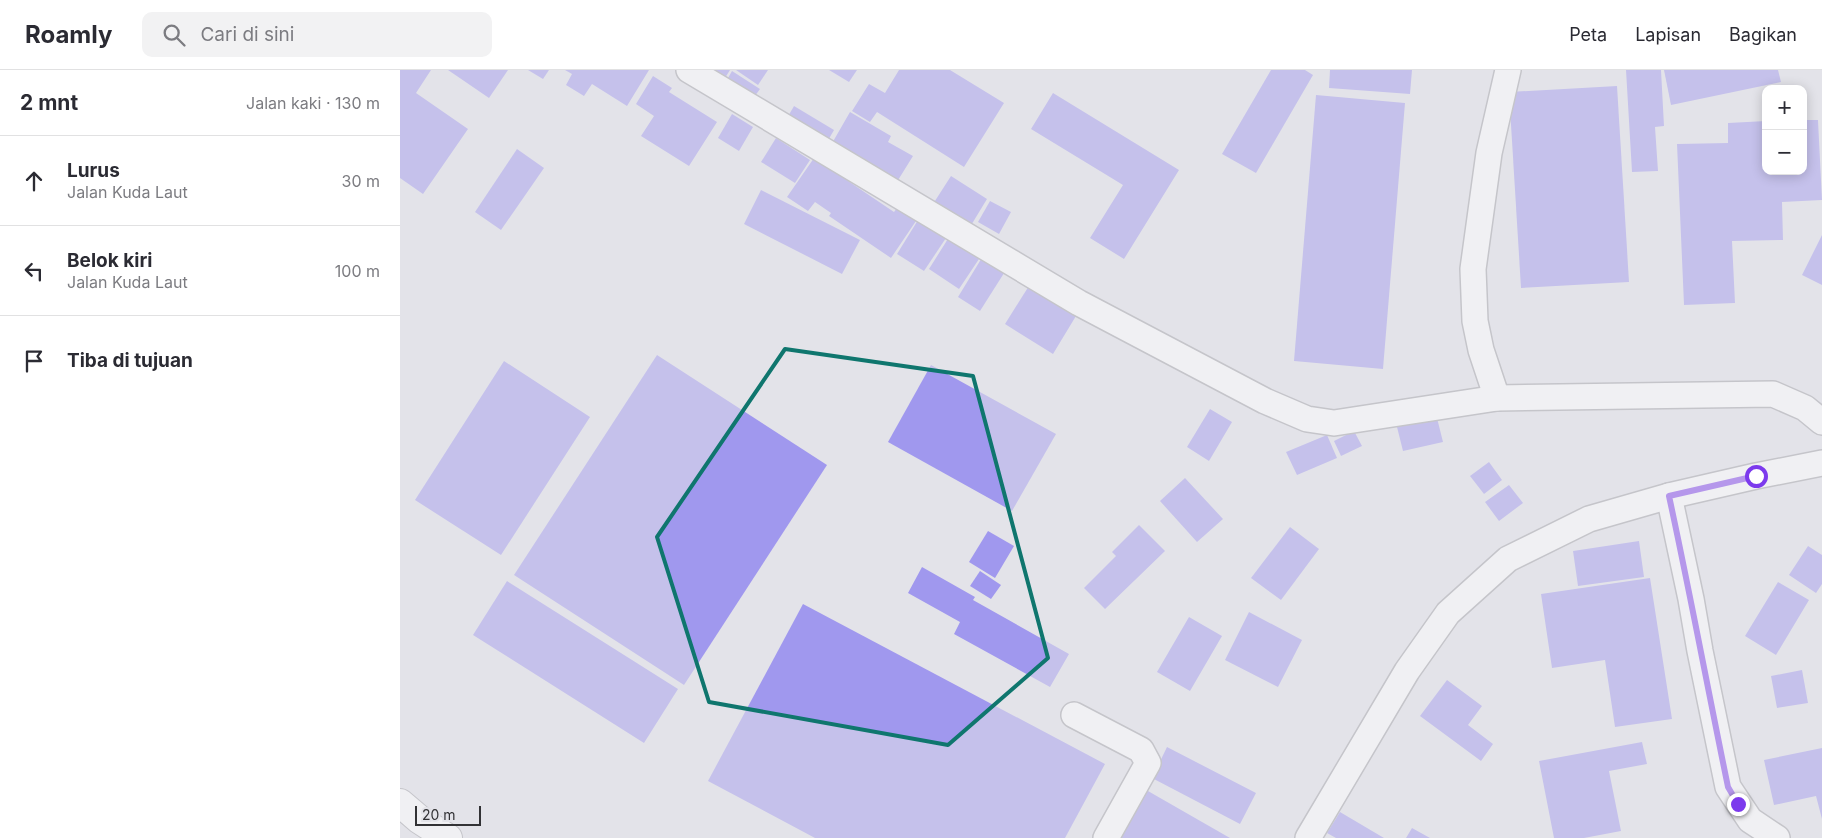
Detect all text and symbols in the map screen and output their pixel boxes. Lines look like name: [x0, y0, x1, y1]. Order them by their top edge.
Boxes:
search box: [142, 12, 492, 57]
text: Roamly: [25, 20, 112, 49]
icon: search: [160, 21, 188, 49]
text: Cari di sini: [200, 23, 294, 46]
text: Peta: [1569, 24, 1607, 45]
text: Lapisan: [1635, 24, 1701, 45]
text: Bagikan: [1729, 24, 1797, 45]
map controls: [1762, 85, 1807, 175]
button: +: [1762, 85, 1807, 130]
text: 2 mnt: [20, 90, 78, 115]
text: Jalan kaki · 130 m: [246, 93, 380, 113]
button: −: [1762, 130, 1807, 175]
text: Lurus: [67, 159, 120, 182]
icon: ahead: [20, 167, 48, 195]
text: 30 m: [342, 171, 380, 191]
text: Jalan Kuda Laut: [67, 182, 188, 202]
text: Belok kiri: [67, 249, 152, 272]
icon: left: [20, 257, 48, 285]
text: 100 m: [335, 261, 380, 281]
text: Jalan Kuda Laut: [67, 272, 188, 292]
icon: arrive: [20, 347, 48, 375]
text: Tiba di tujuan: [67, 349, 193, 372]
route start: [1745, 465, 1768, 488]
route end: [1727, 793, 1750, 816]
scale bar: [415, 803, 481, 826]
text: 20 m: [422, 806, 456, 823]

